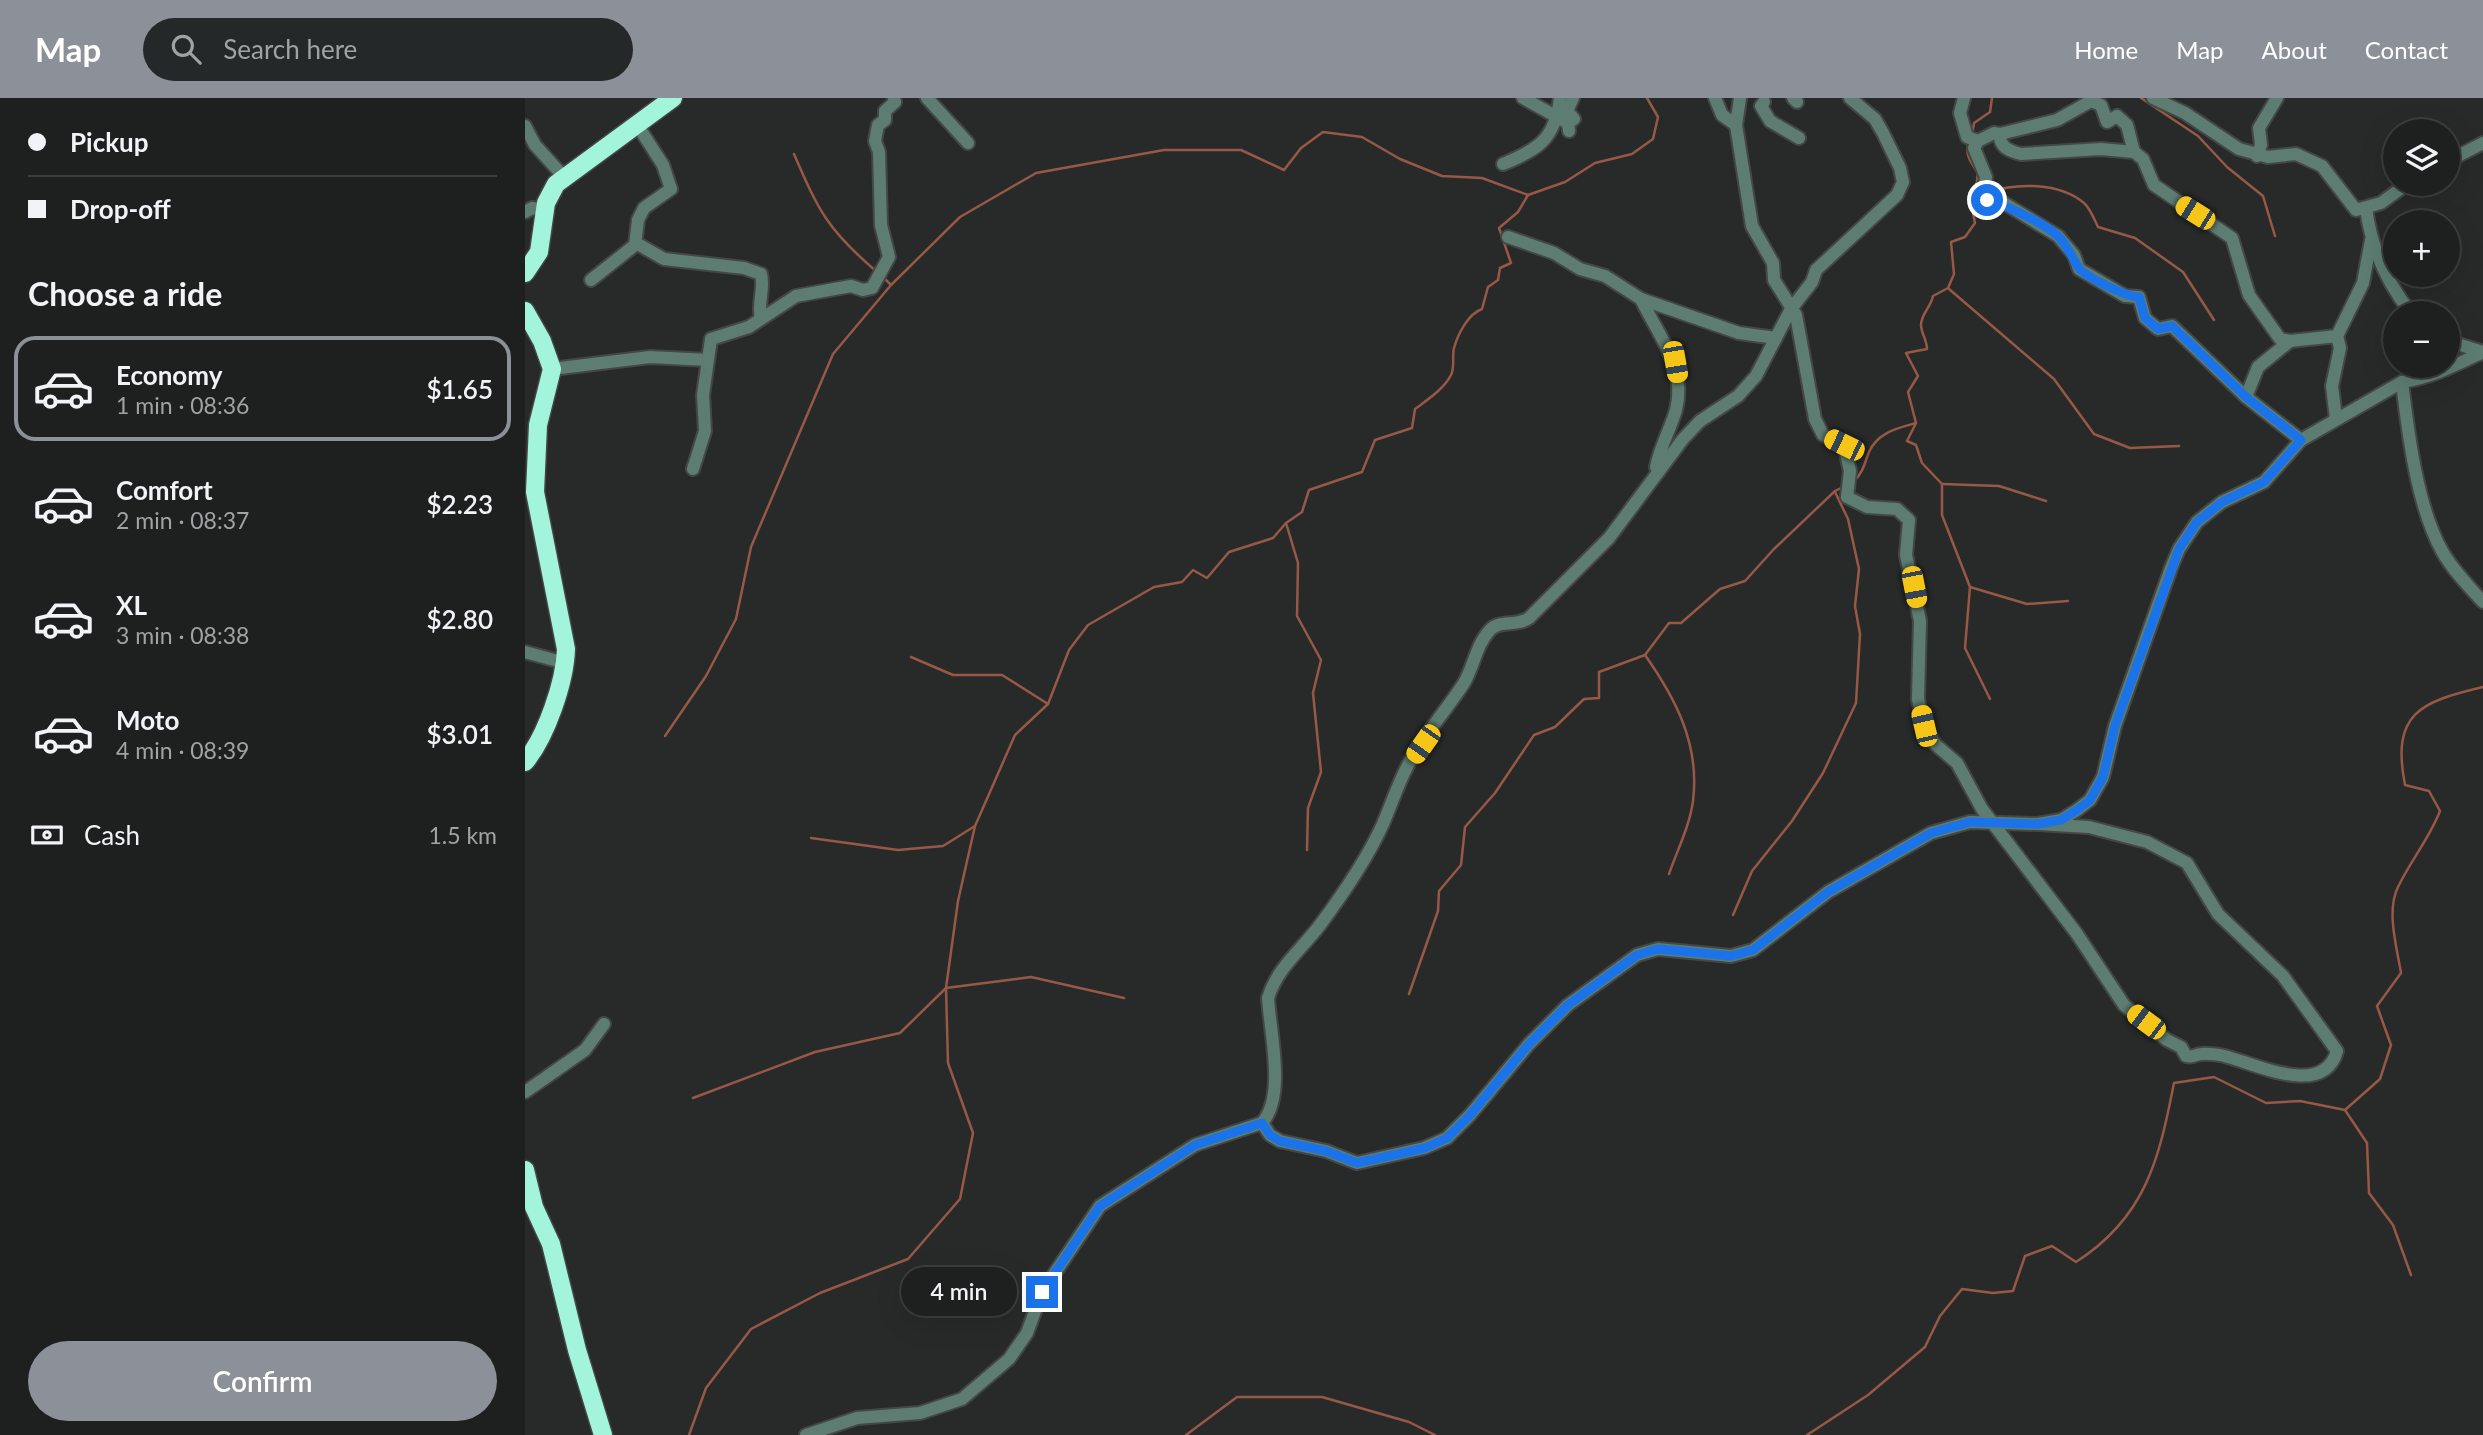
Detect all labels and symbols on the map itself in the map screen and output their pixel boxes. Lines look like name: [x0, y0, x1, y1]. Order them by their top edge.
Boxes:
route start: [1971, 184, 2003, 216]
car: [2172, 193, 2219, 233]
car: [1662, 339, 1689, 385]
car: [1821, 426, 1868, 464]
car: [1900, 564, 1929, 610]
car: [1910, 703, 1939, 749]
car: [1403, 721, 1444, 767]
car: [2123, 1001, 2170, 1043]
callout: 4 min: [902, 1268, 1017, 1316]
route end: [1026, 1276, 1058, 1308]

